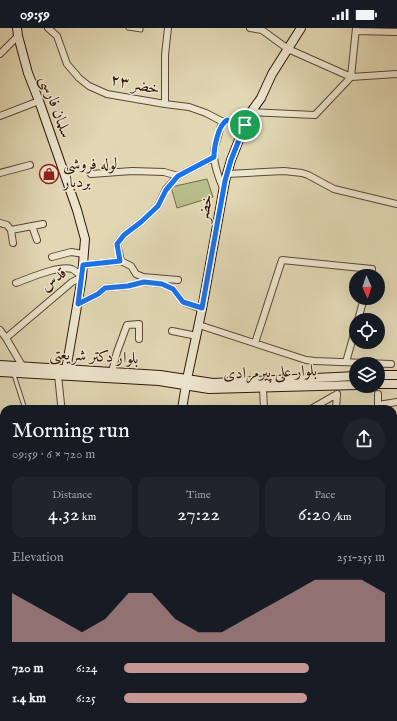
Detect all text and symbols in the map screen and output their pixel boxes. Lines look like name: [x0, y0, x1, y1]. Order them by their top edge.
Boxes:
text: 09:59: [20, 5, 50, 24]
street label: خضر ۲۳: [109, 70, 161, 100]
street label: سلمان فارسی: [35, 73, 75, 141]
pin: [228, 108, 262, 142]
icon: arrive: [234, 114, 256, 136]
place label: لوله فروشی بردبار: [61, 155, 117, 193]
shop icon: لوله فروشی بردبار: [38, 163, 60, 185]
street label: خضر: [193, 193, 218, 225]
street label: قدس: [37, 264, 71, 296]
north arrow: [349, 269, 385, 305]
map controls: [349, 269, 385, 393]
button: locate: [349, 313, 385, 349]
street label: بلوار دکتر شریعتی: [49, 345, 139, 369]
button: layers: [349, 357, 385, 393]
street label: بلوار علی پیرمرادی: [223, 361, 317, 385]
text: Morning run: [12, 417, 130, 445]
button: share: [343, 418, 385, 460]
text: 09:59 · 6 × 720 m: [12, 446, 95, 463]
text: Distance: [52, 488, 92, 502]
text: Time: [186, 488, 211, 502]
text: Pace: [314, 488, 335, 502]
text: 4.32: [48, 502, 79, 527]
text: 27:22: [177, 502, 220, 527]
text: 6:20: [298, 502, 331, 527]
text: km: [79, 510, 96, 524]
text: /km: [331, 510, 352, 524]
text: Elevation: [12, 549, 64, 566]
text: 251–255 m: [337, 549, 385, 566]
text: 720 m: [12, 660, 43, 677]
text: 6:24: [76, 660, 97, 677]
text: 1.4 km: [12, 690, 46, 707]
text: 6:25: [76, 690, 96, 707]

